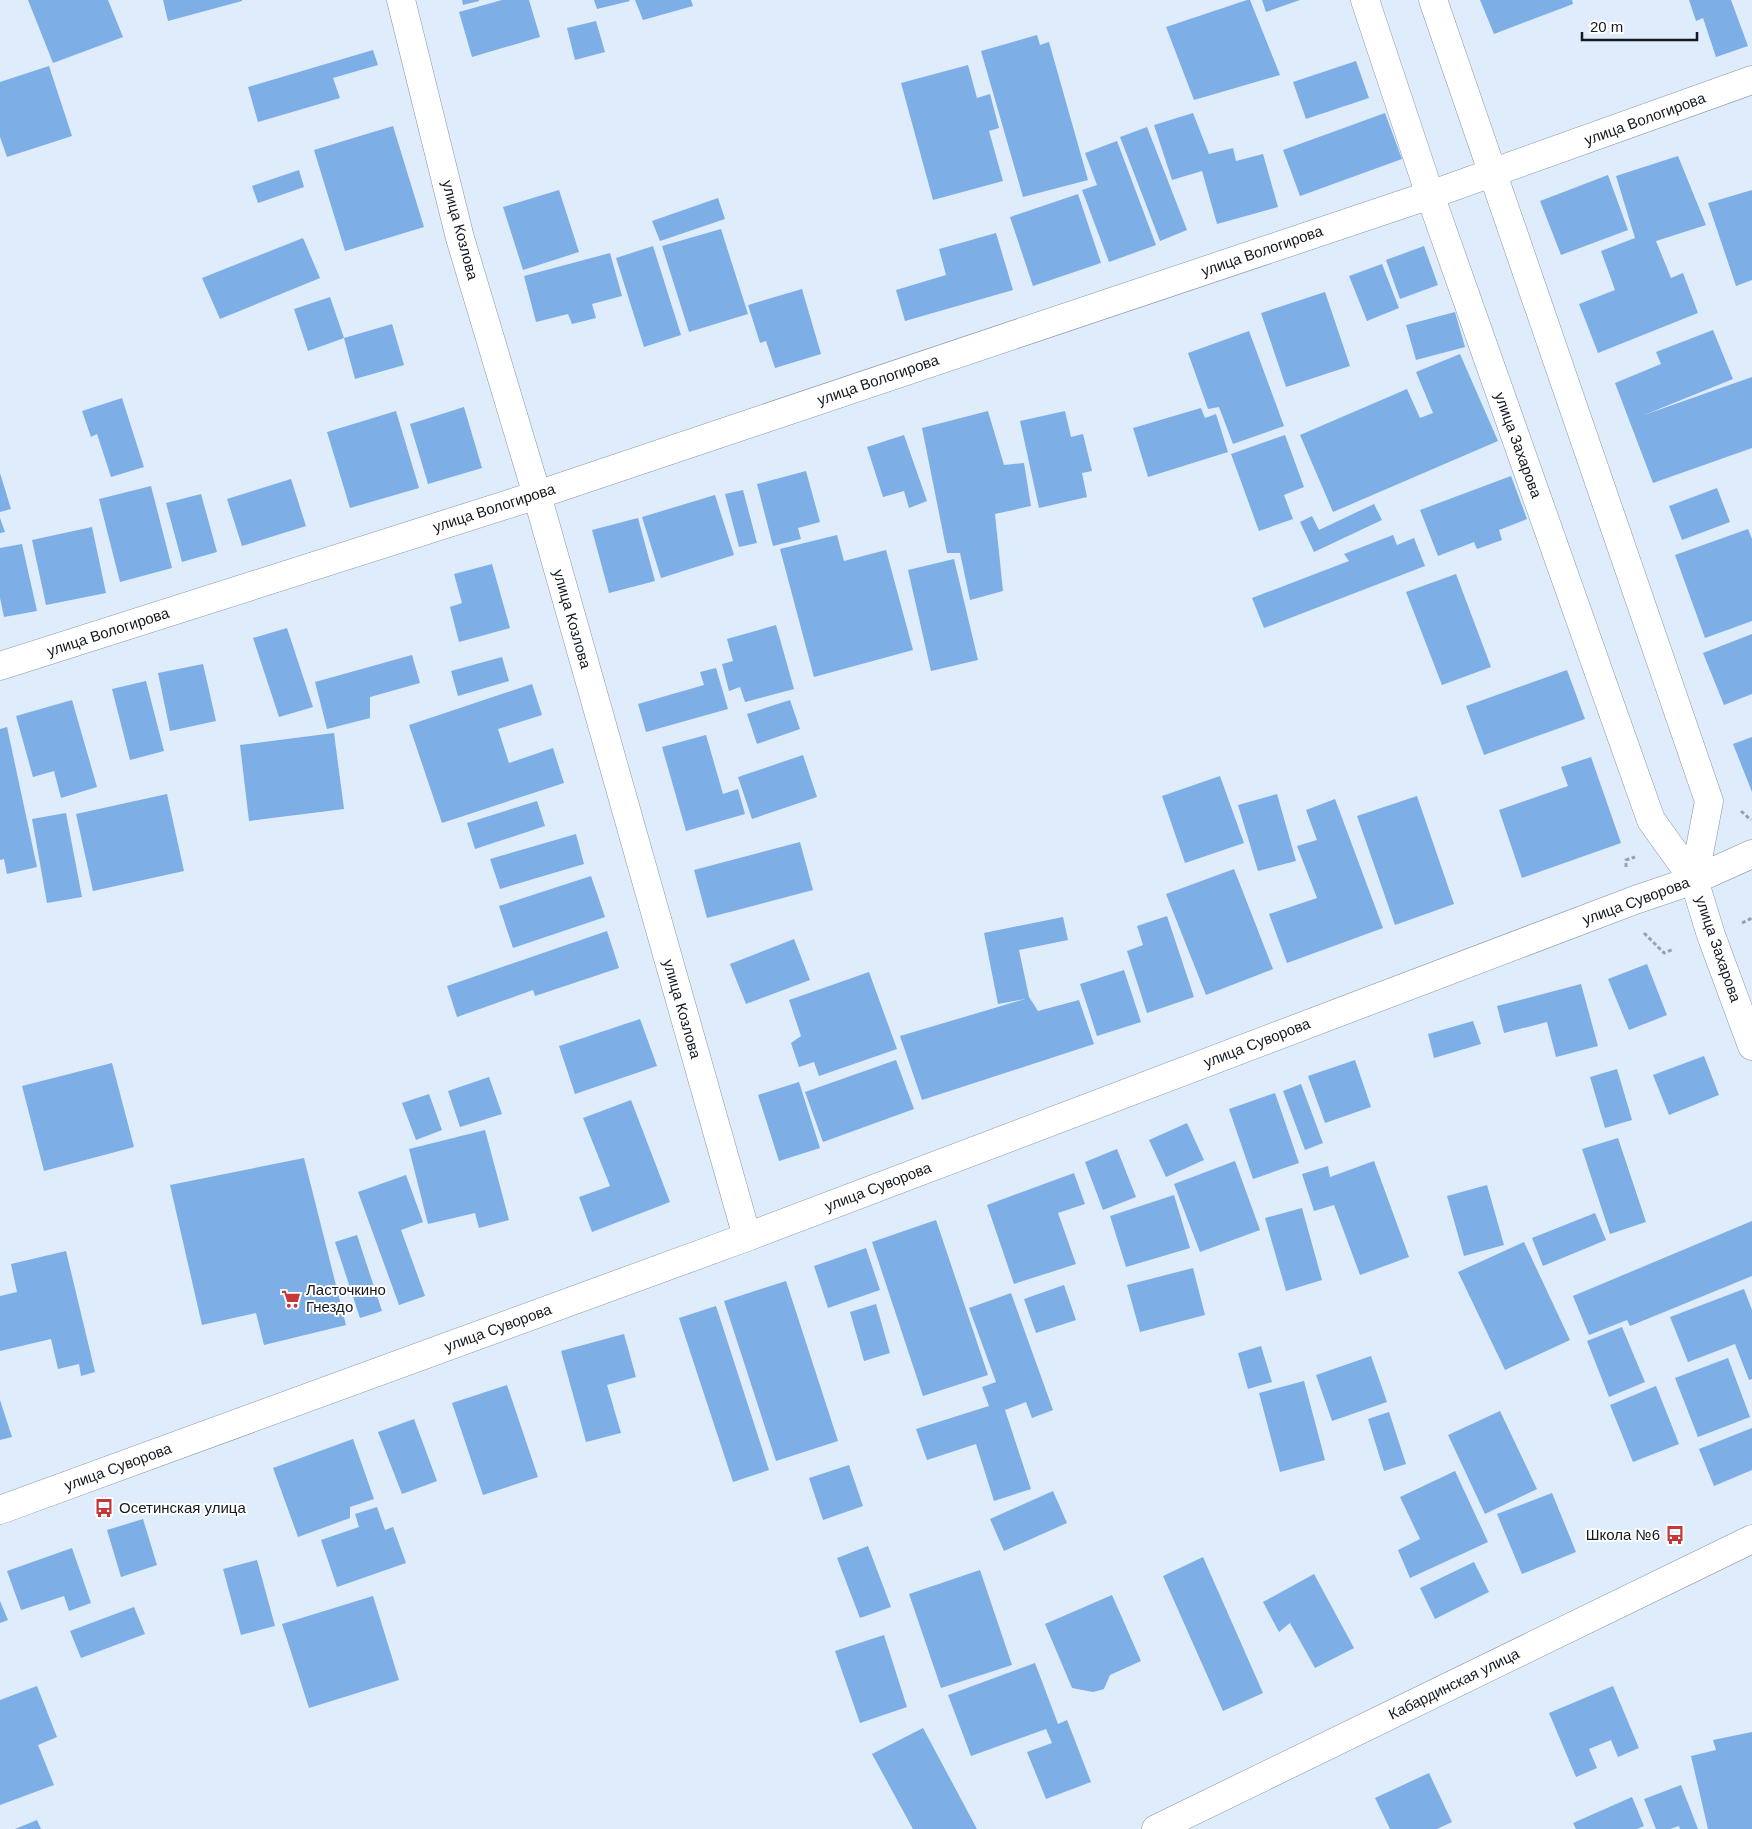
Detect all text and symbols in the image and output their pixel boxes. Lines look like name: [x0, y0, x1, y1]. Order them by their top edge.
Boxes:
scale bar: [1582, 10, 1697, 42]
text: 20 m: [1590, 18, 1623, 35]
street label: улица Вологирова: [1582, 89, 1708, 148]
street label: улица Козлова: [439, 178, 482, 282]
street label: улица Вологирова: [1199, 222, 1325, 279]
street label: улица Вологирова: [815, 351, 941, 408]
street label: улица Захарова: [1491, 390, 1546, 501]
street label: улица Вологирова: [431, 480, 558, 535]
street label: улица Козлова: [550, 567, 595, 671]
street label: улица Вологирова: [45, 604, 172, 659]
street label: улица Суворова: [1580, 873, 1692, 928]
street label: улица Захарова: [1692, 893, 1745, 1005]
street label: улица Козлова: [660, 957, 705, 1061]
street label: улица Суворова: [1201, 1014, 1313, 1071]
street label: улица Суворова: [822, 1158, 934, 1215]
place label: Ласточкино Гнездо: [306, 1281, 386, 1315]
supermarket icon: Ласточкино Гнездо: [280, 1288, 302, 1310]
street label: улица Суворова: [442, 1300, 554, 1355]
street label: улица Суворова: [62, 1439, 174, 1494]
bus stop icon: Осетинская улица: [93, 1497, 115, 1519]
place label: Осетинская улица: [119, 1499, 246, 1516]
bus stop icon: Школа №6: [1664, 1524, 1686, 1546]
place label: Школа №6: [1586, 1526, 1660, 1543]
street label: Кабардинская улица: [1386, 1644, 1523, 1723]

